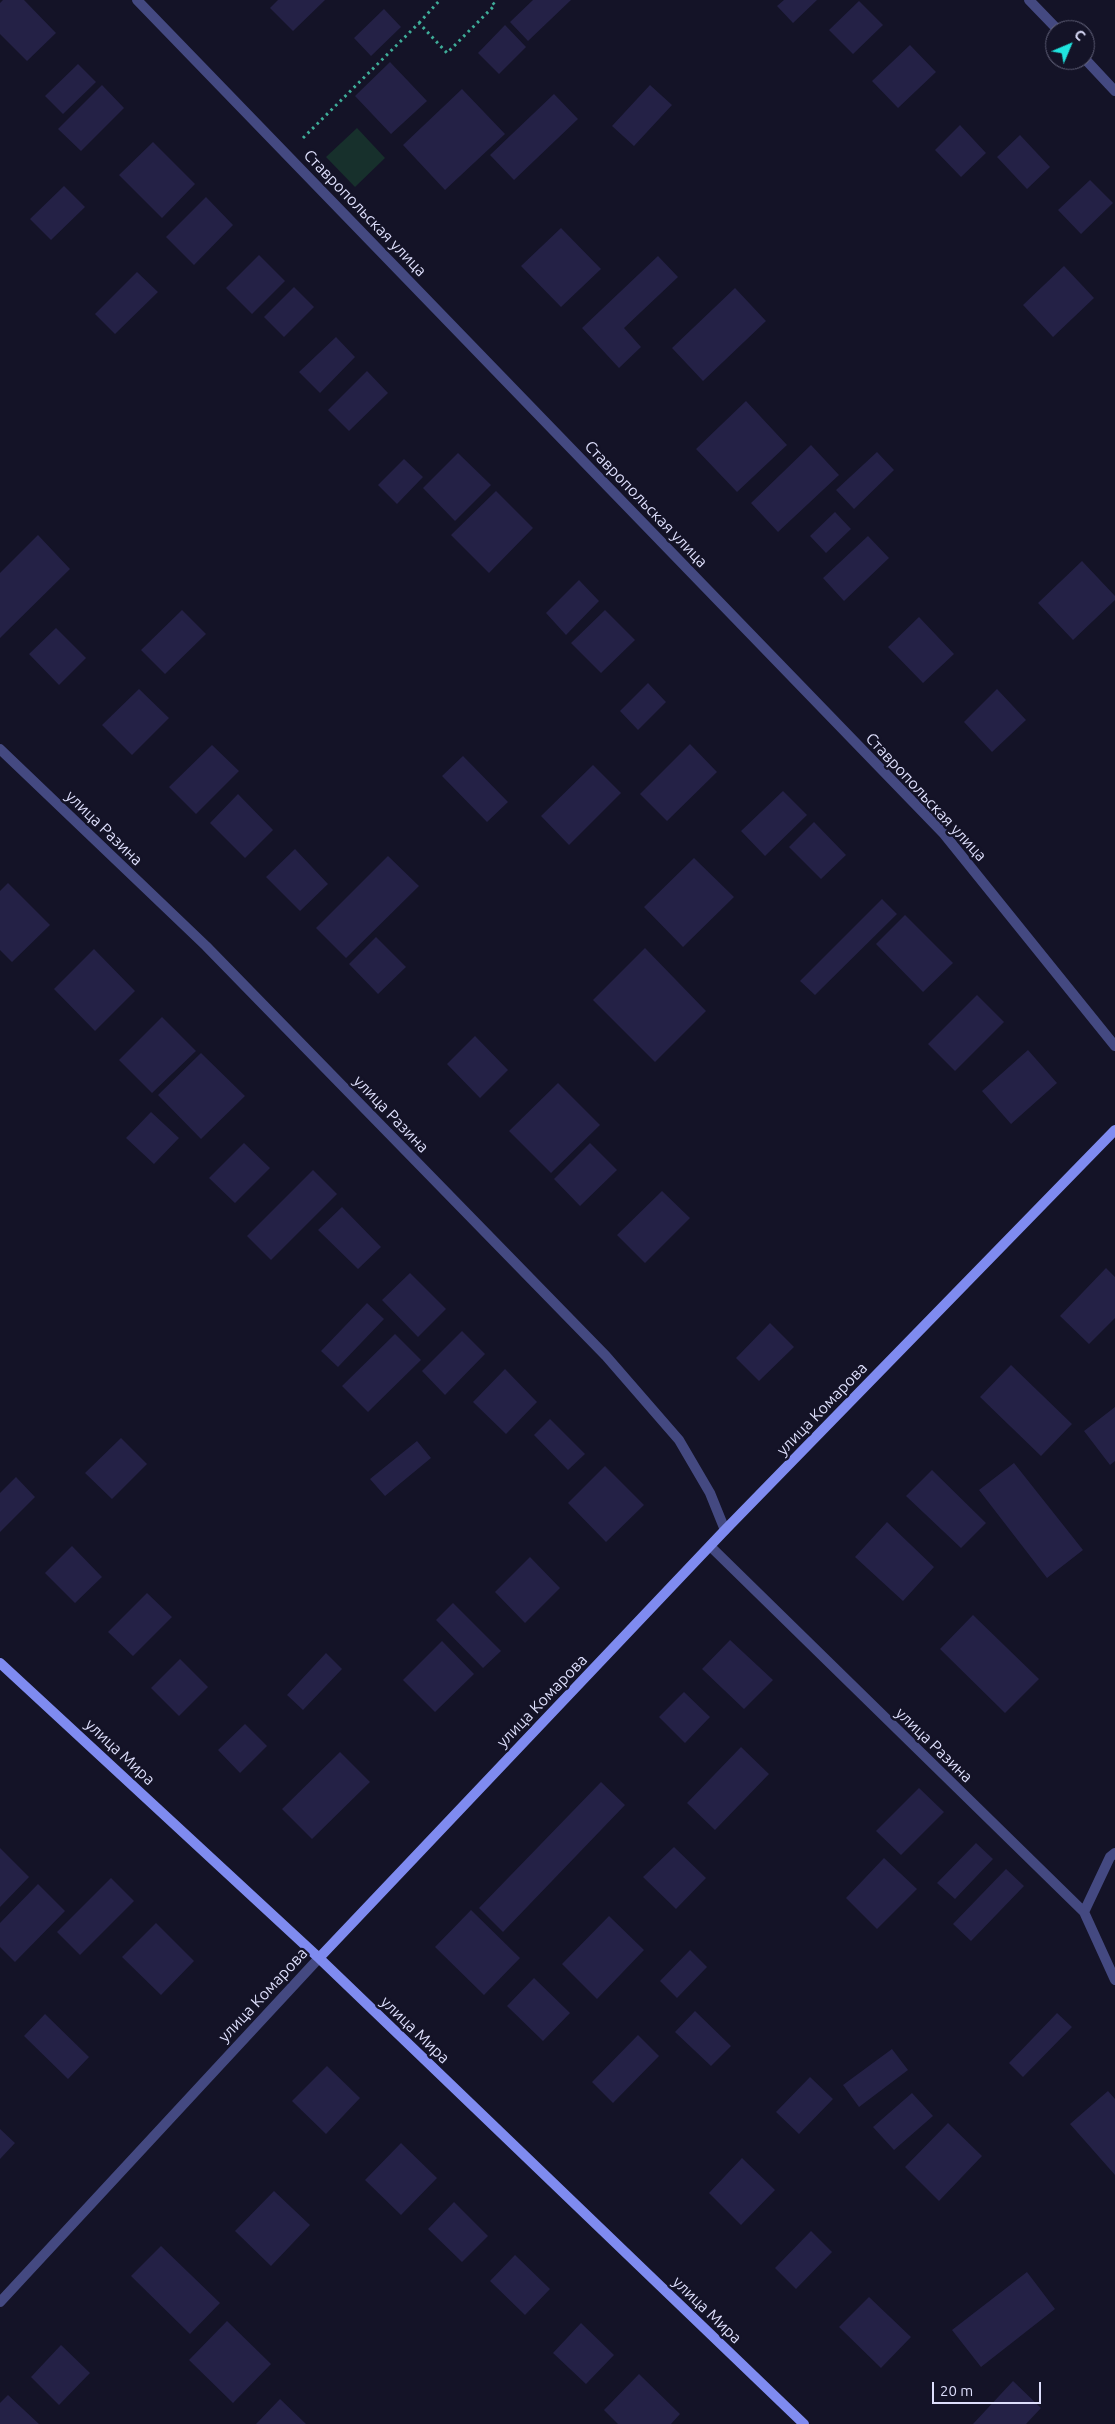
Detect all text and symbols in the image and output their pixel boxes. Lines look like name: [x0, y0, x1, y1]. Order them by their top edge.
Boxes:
north arrow: [1045, 20, 1095, 70]
text: С: [1071, 26, 1089, 44]
street label: Ставропольская улица: [300, 146, 430, 280]
street label: Ставропольская улица: [581, 437, 711, 571]
street label: Ставропольская улица: [862, 729, 990, 865]
street label: улица Разина: [61, 786, 147, 870]
street label: улица Разина: [349, 1071, 433, 1157]
street label: улица Комарова: [773, 1358, 871, 1460]
street label: улица Комарова: [493, 1650, 591, 1752]
street label: улица Разина: [891, 1703, 977, 1787]
street label: улица Мира: [81, 1715, 159, 1789]
street label: улица Комарова: [214, 1944, 312, 2046]
street label: улица Мира: [377, 1992, 453, 2068]
street label: улица Мира: [669, 2272, 745, 2348]
scale bar: [935, 2372, 1044, 2404]
text: 20 m: [940, 2382, 973, 2399]

